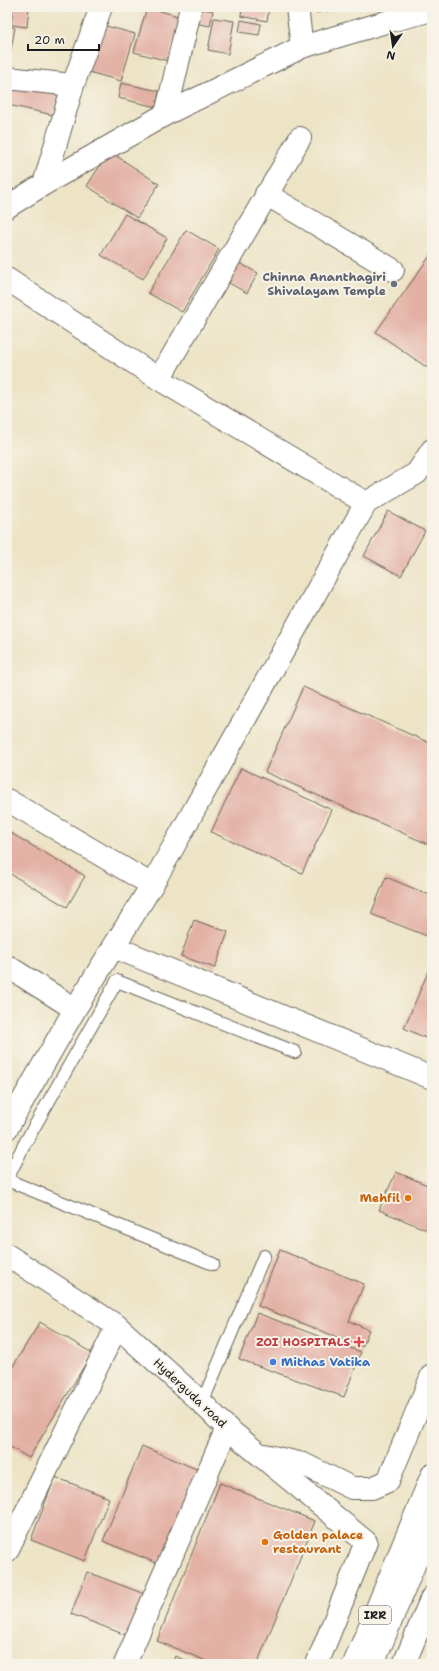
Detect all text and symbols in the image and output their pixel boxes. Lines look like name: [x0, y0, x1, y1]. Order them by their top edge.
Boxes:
scale bar: [28, 26, 99, 52]
north arrow: [373, 26, 413, 66]
text: 20 m: [34, 32, 65, 48]
text: N: [385, 47, 397, 64]
place label: Chinna Ananthagiri Shivalayam Temple: [262, 269, 386, 299]
marker: Chinna Ananthagiri Shivalayam Temple: [389, 279, 399, 289]
place label: Mehfil: [360, 1190, 400, 1206]
marker: Mehfil: [403, 1193, 413, 1203]
place label: ZOI HOSPITALS: [256, 1334, 350, 1350]
marker: ZOI HOSPITALS: [353, 1336, 365, 1348]
place label: Mithas Vatika: [281, 1354, 371, 1370]
street label: Hyderguda road: [150, 1355, 231, 1432]
marker: Mithas Vatika: [268, 1357, 278, 1367]
place label: Golden palace restaurant: [273, 1527, 363, 1557]
marker: Golden palace restaurant: [260, 1537, 270, 1547]
road number: IRR: [359, 1606, 391, 1624]

